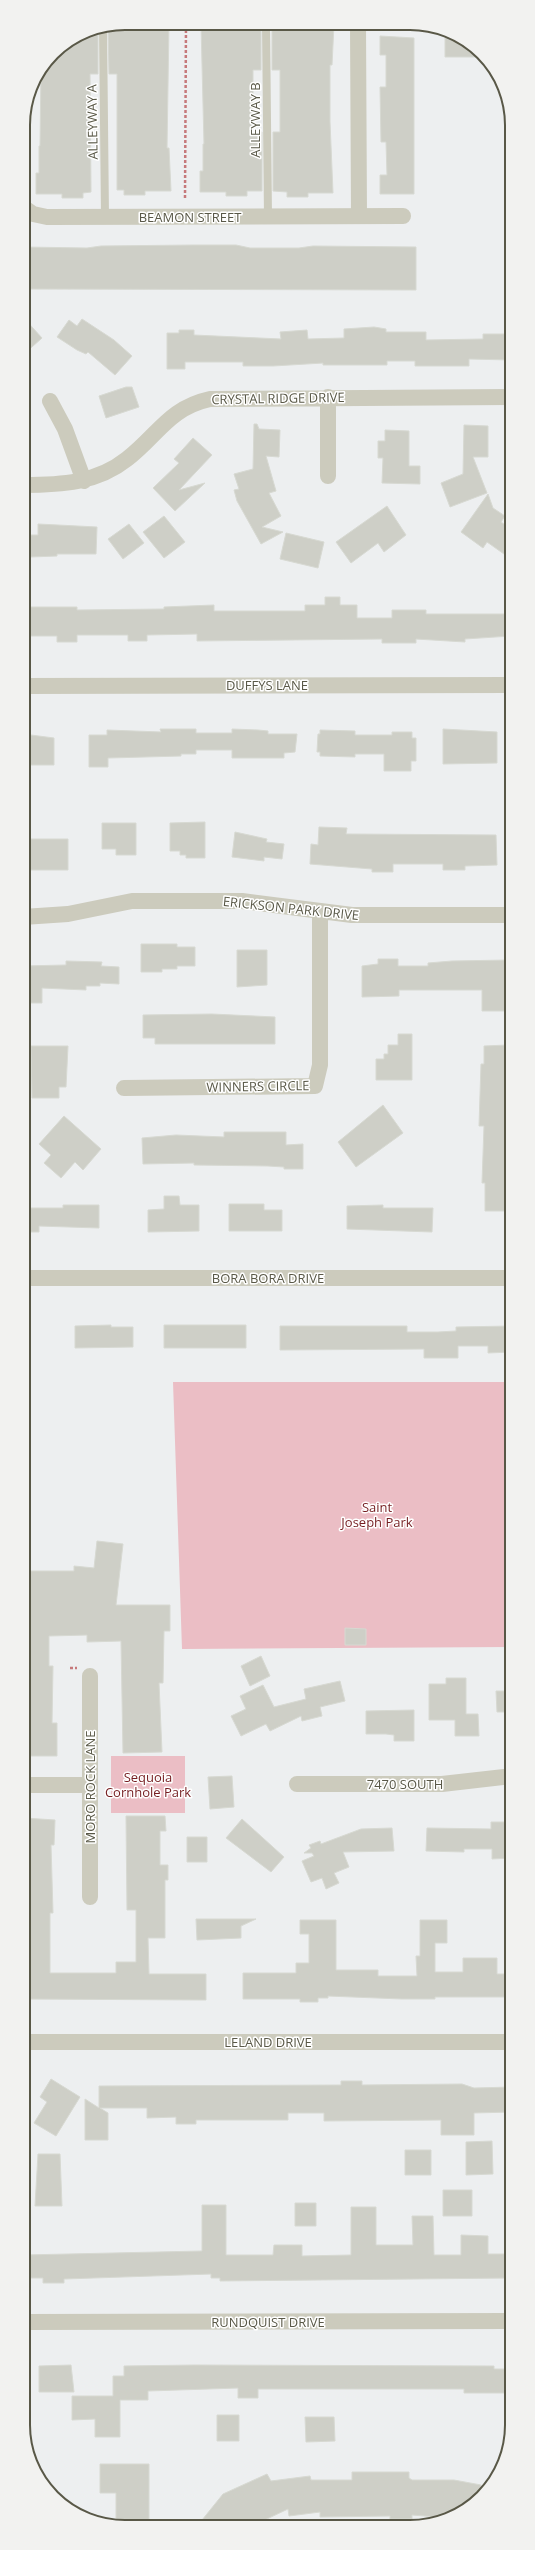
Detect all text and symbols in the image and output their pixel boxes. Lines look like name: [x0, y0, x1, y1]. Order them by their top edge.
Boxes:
street label: ALLEYWAY B: [246, 82, 264, 158]
street label: ALLEYWAY A: [82, 83, 102, 160]
street label: BEAMON STREET: [139, 208, 242, 226]
street label: CRYSTAL RIDGE DRIVE: [211, 388, 345, 408]
street label: DUFFYS LANE: [226, 676, 308, 694]
street label: ERICKSON PARK DRIVE: [222, 892, 360, 924]
street label: WINNERS CIRCLE: [206, 1076, 310, 1096]
street label: BORA BORA DRIVE: [212, 1269, 324, 1287]
park label: Saint Joseph Park: [339, 1498, 413, 1531]
street label: MORO ROCK LANE: [81, 1731, 99, 1844]
park label: Sequoia Cornhole Park: [105, 1768, 191, 1801]
street label: 7470 SOUTH: [367, 1775, 443, 1793]
street label: LELAND DRIVE: [224, 2033, 312, 2051]
street label: RUNDQUIST DRIVE: [211, 2313, 325, 2331]

